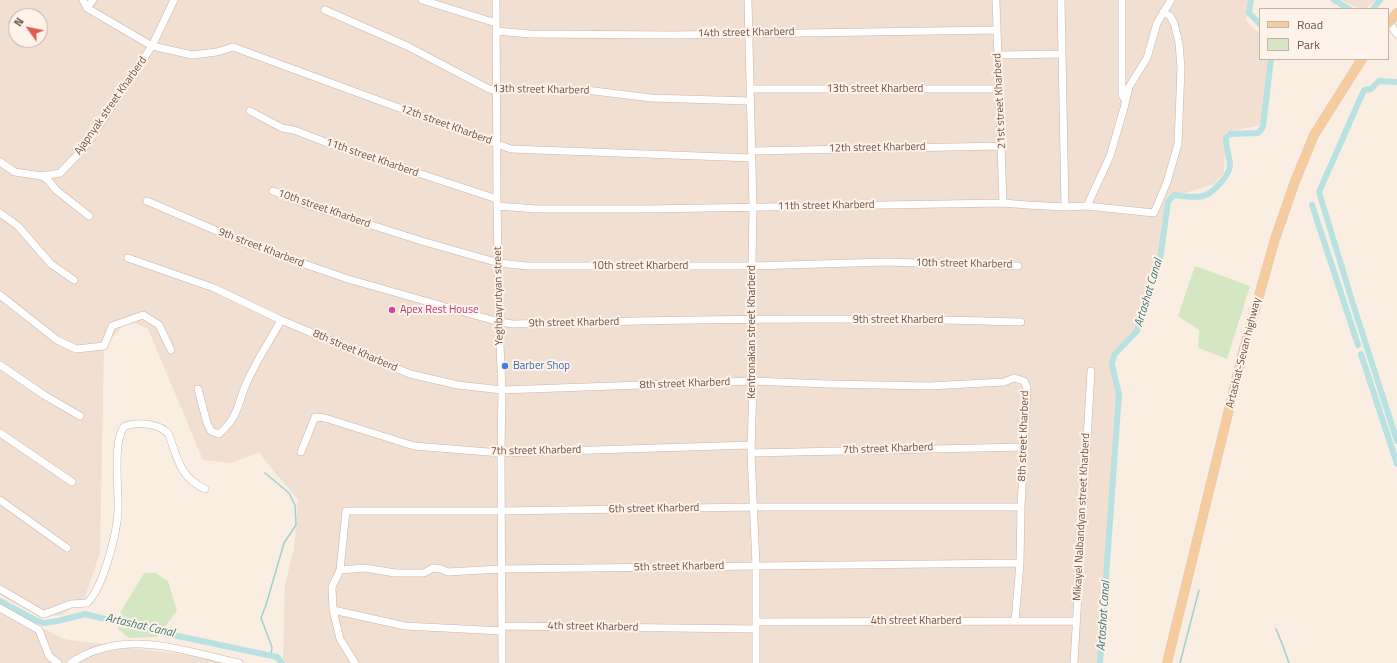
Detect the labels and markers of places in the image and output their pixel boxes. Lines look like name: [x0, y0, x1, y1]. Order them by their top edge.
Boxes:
place label: Apex Rest House: [400, 303, 479, 317]
marker: Apex Rest House: [387, 305, 397, 315]
place label: Barber Shop: [513, 359, 570, 373]
marker: Barber Shop: [500, 361, 510, 371]

